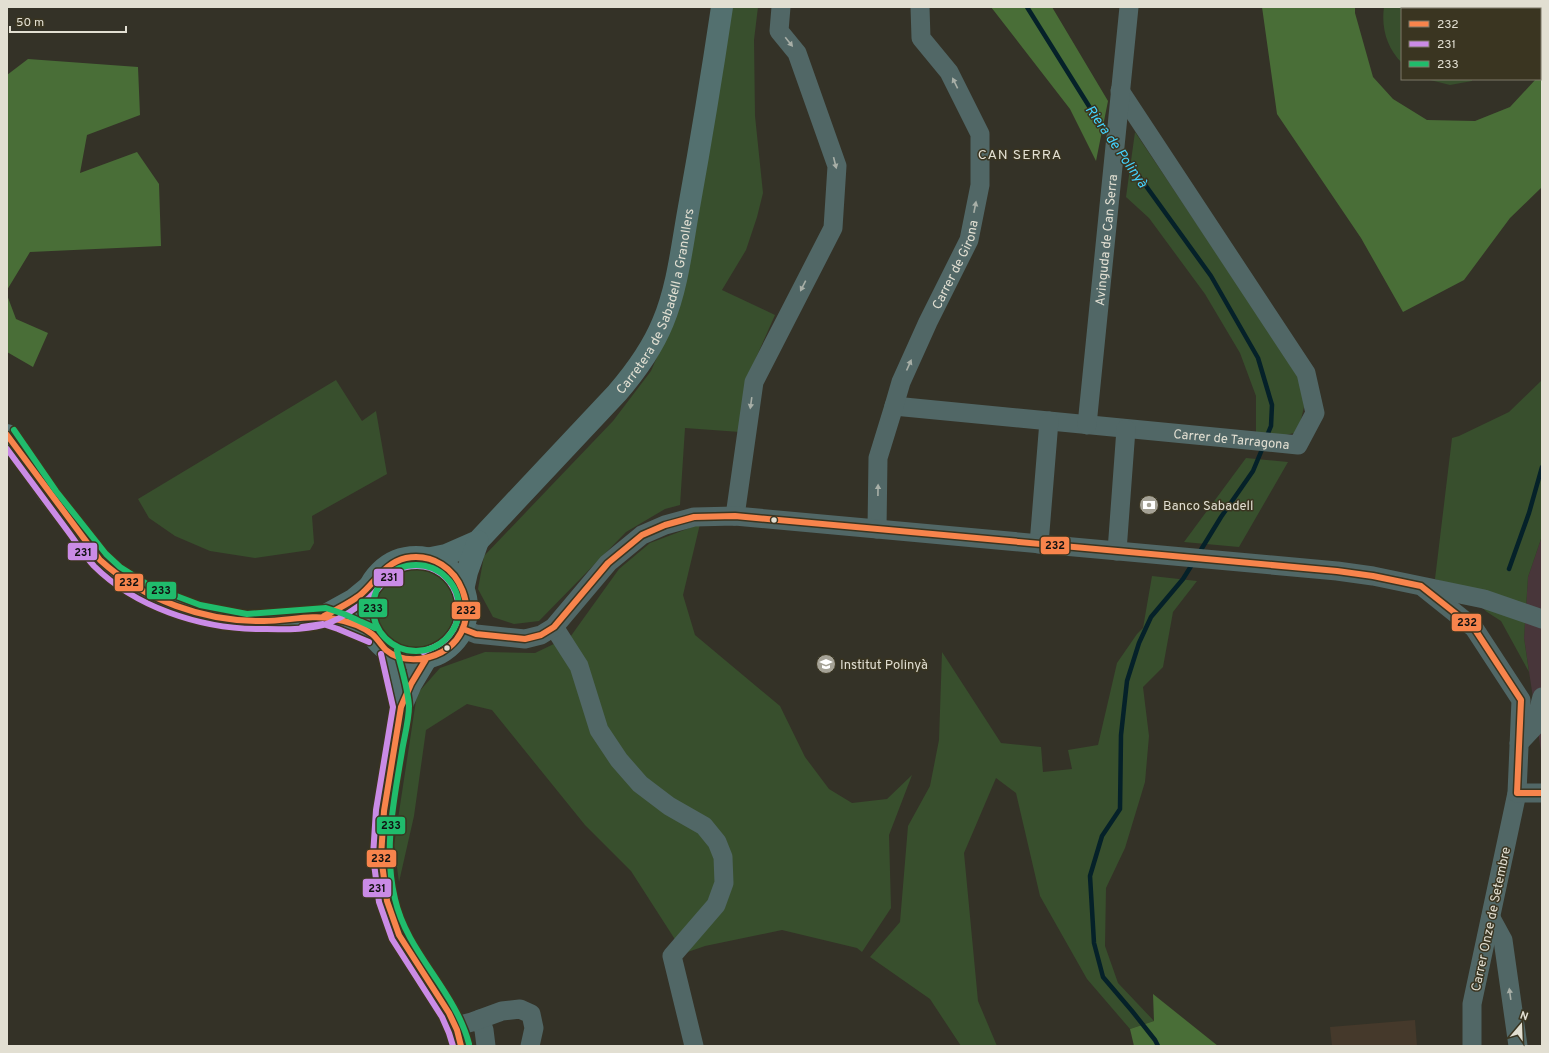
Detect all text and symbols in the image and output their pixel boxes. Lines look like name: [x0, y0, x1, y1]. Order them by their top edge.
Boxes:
scale bar: [10, 8, 126, 34]
legend: [1401, 8, 1541, 80]
text: 50 m: [16, 15, 44, 31]
text: 232: [1437, 17, 1459, 33]
one-way arrow: [784, 37, 793, 48]
text: 231: [1437, 37, 1456, 53]
text: 233: [1437, 57, 1459, 73]
one-way arrow: [951, 78, 958, 89]
water label: Riera de Polinyà: [1081, 102, 1151, 192]
district label: CAN SERRA: [978, 147, 1062, 164]
one-way arrow: [832, 157, 838, 169]
street label: Avinguda de Can Serra: [1093, 174, 1122, 307]
one-way arrow: [973, 201, 979, 213]
street label: Carretera de Sabadell a Granollers: [614, 207, 699, 398]
street label: Carrer de Girona: [930, 219, 983, 312]
one-way arrow: [800, 280, 806, 291]
one-way arrow: [906, 359, 912, 371]
one-way arrow: [748, 397, 754, 409]
street label: Carrer de Tarragona: [1172, 427, 1290, 454]
one-way arrow: [875, 483, 881, 496]
bank icon: Banco Sabadell: [1138, 494, 1160, 516]
place label: Banco Sabadell: [1163, 499, 1253, 515]
unlabelled marker: [769, 515, 779, 525]
line badge: 232: [1040, 536, 1070, 555]
text: 232: [1045, 539, 1065, 553]
line badge: 231: [67, 542, 98, 561]
text: 231: [74, 546, 92, 560]
line badge: 231: [373, 568, 404, 587]
text: 231: [380, 571, 398, 585]
line badge: 232: [114, 573, 144, 592]
text: 232: [119, 576, 139, 590]
line badge: 233: [146, 581, 177, 600]
text: 233: [151, 584, 171, 598]
line badge: 233: [358, 598, 388, 618]
line badge: 232: [451, 601, 481, 620]
text: 233: [363, 602, 383, 616]
text: 232: [456, 604, 476, 618]
line badge: 232: [1451, 613, 1482, 632]
text: 232: [1457, 616, 1477, 630]
unlabelled marker: [442, 643, 452, 653]
school or university icon: Institut Polinyà: [815, 653, 837, 675]
place label: Institut Polinyà: [840, 658, 928, 674]
line badge: 233: [376, 816, 406, 835]
text: 233: [381, 819, 401, 833]
street label: Carrer Onze de Setembre: [1469, 846, 1515, 993]
line badge: 232: [366, 849, 397, 868]
text: 232: [371, 852, 391, 866]
line badge: 231: [362, 878, 392, 898]
text: 231: [368, 882, 386, 896]
one-way arrow: [1507, 987, 1513, 1000]
north arrow: [1501, 1005, 1541, 1045]
text: N: [1518, 1009, 1530, 1024]

